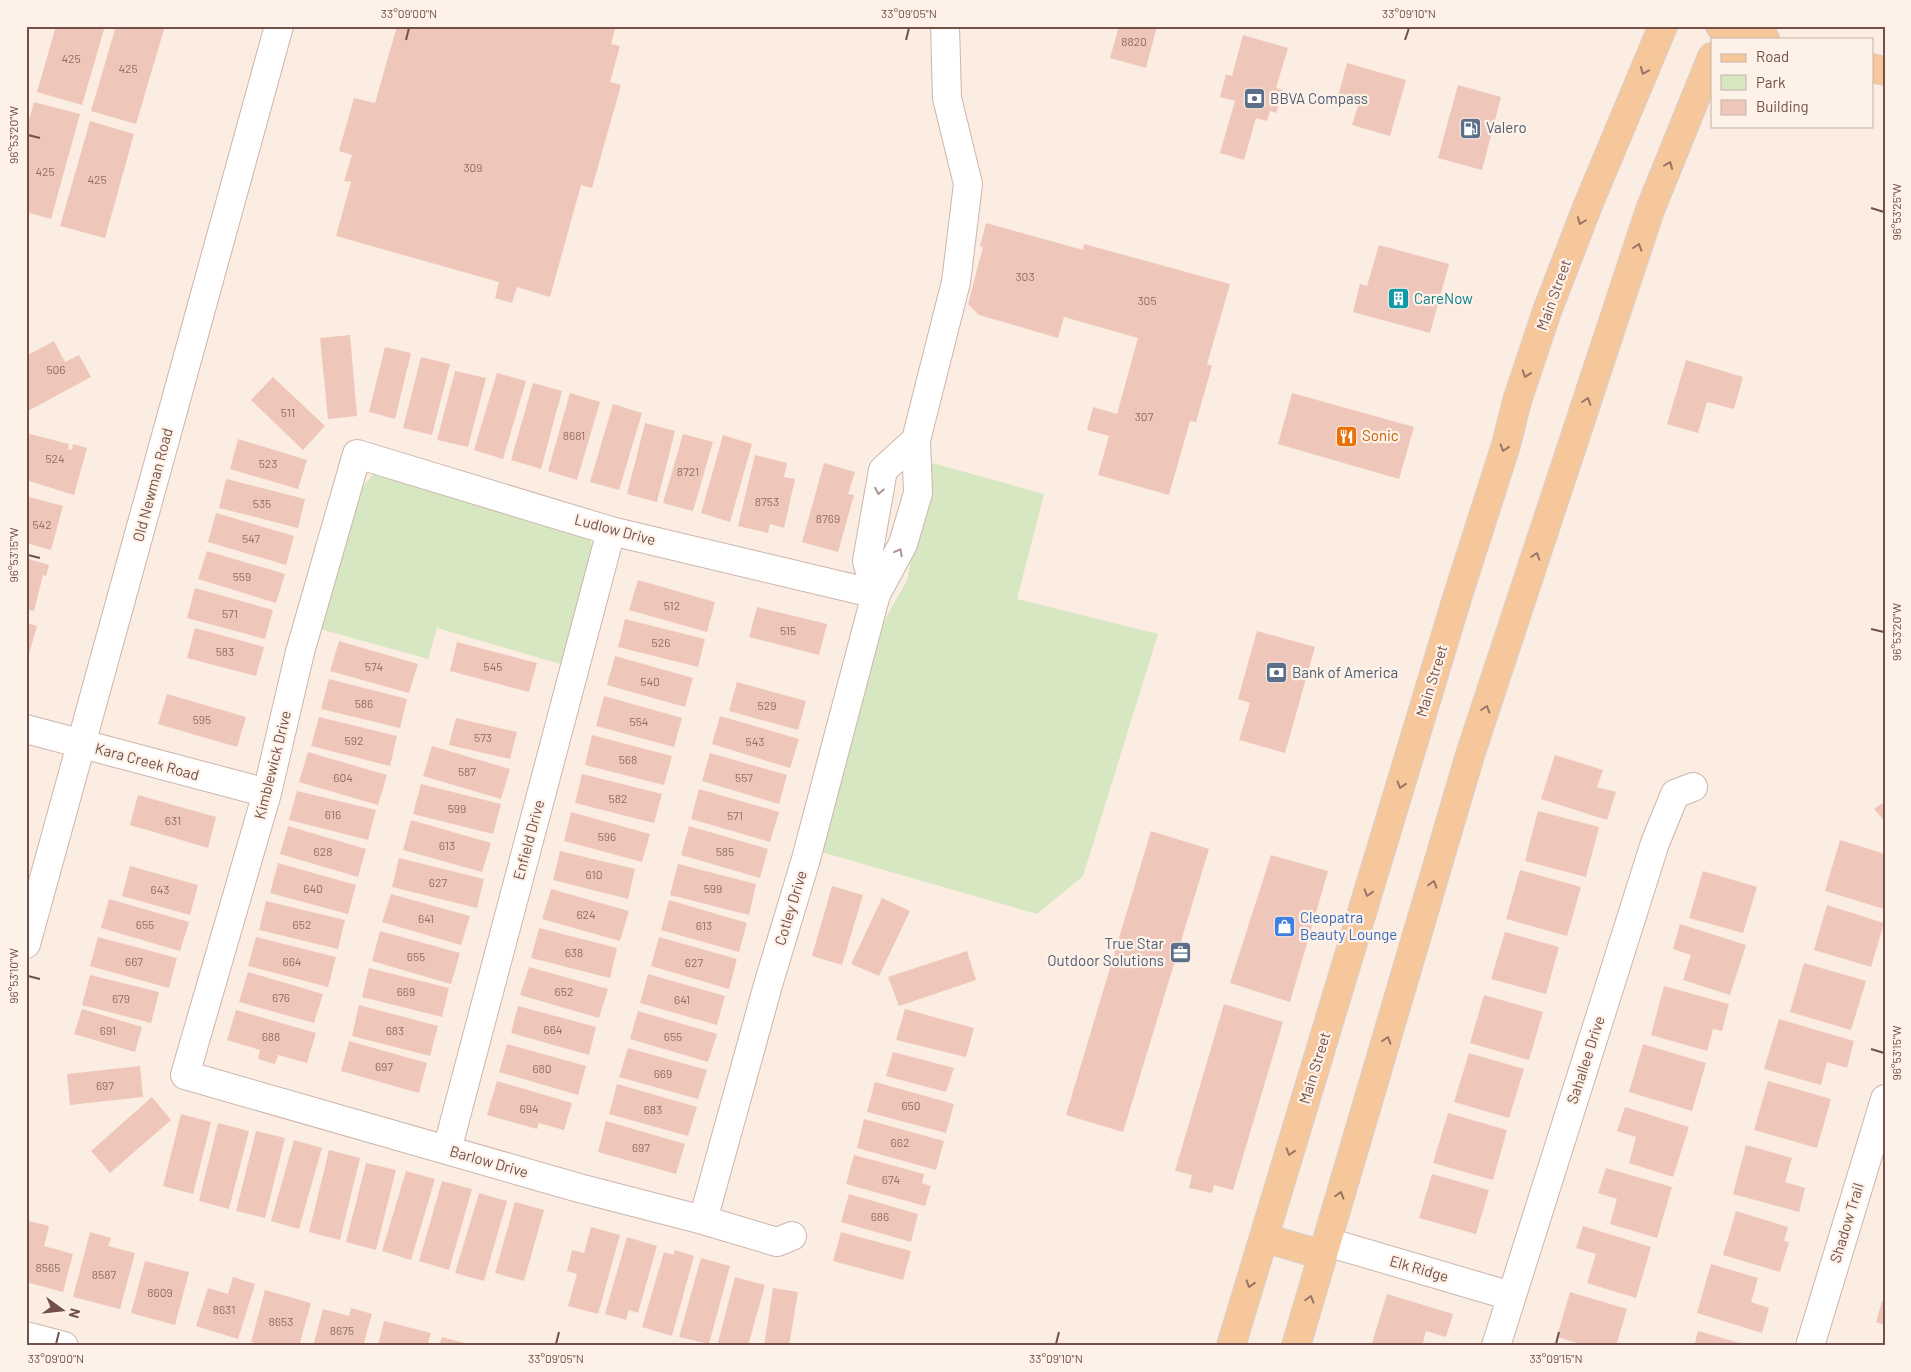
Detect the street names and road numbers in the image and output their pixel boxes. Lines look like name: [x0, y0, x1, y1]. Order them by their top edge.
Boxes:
street label: Main Street: [1532, 257, 1574, 333]
street label: Old Newman Road: [128, 426, 176, 544]
street label: Ludlow Drive: [573, 510, 658, 549]
street label: Main Street: [1412, 643, 1451, 719]
street label: Kimblewick Drive: [250, 709, 294, 821]
street label: Kara Creek Road: [93, 738, 201, 784]
street label: Enfield Drive: [509, 798, 547, 882]
street label: Cotley Drive: [770, 868, 810, 947]
street label: Sahallee Drive: [1562, 1013, 1608, 1106]
street label: Main Street: [1295, 1030, 1334, 1106]
street label: Barlow Drive: [448, 1141, 531, 1181]
street label: Shadow Trail: [1825, 1181, 1867, 1265]
street label: Elk Ridge: [1388, 1251, 1451, 1285]

